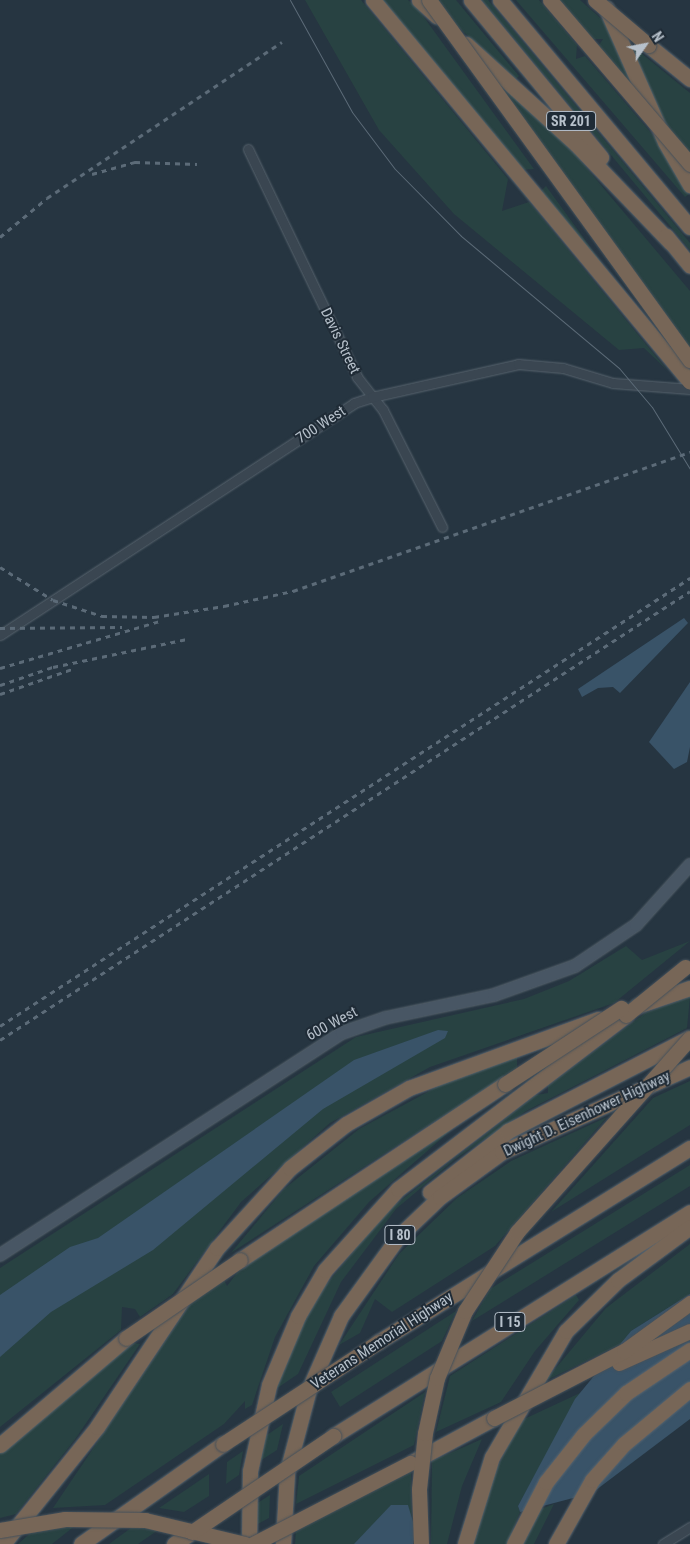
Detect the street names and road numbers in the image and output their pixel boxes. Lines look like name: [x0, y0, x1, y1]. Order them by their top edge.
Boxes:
road number: SR 201: [546, 110, 596, 132]
street label: Davis Street: [316, 305, 364, 377]
street label: 700 West: [293, 402, 349, 448]
street label: 600 West: [303, 1003, 361, 1045]
street label: Dwight D. Eisenhower Highway: [501, 1067, 673, 1161]
road number: I 80: [384, 1224, 416, 1246]
street label: Veterans Memorial Highway: [308, 1288, 456, 1394]
road number: I 15: [494, 1310, 526, 1334]

